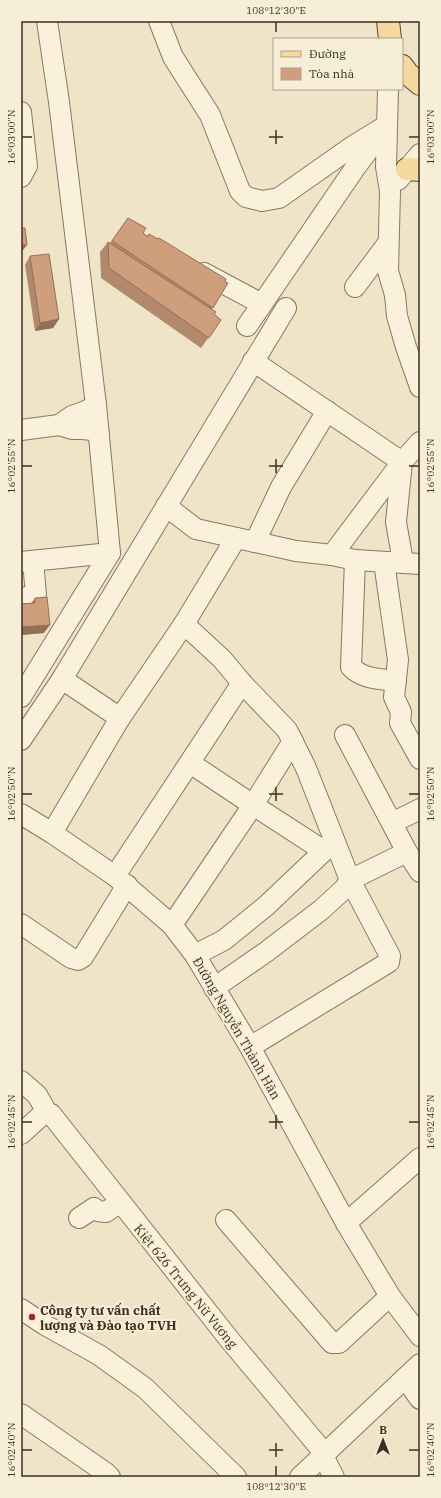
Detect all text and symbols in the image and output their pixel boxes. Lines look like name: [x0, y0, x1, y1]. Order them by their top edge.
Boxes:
text: 108°12'30"E: [246, 4, 306, 17]
legend: [273, 38, 403, 90]
text: Đường: [309, 46, 346, 61]
text: Tòa nhà: [309, 66, 355, 81]
text: 16°03'00"N: [5, 109, 18, 165]
text: 16°03'00"N: [424, 109, 437, 165]
text: 16°02'55"N: [5, 438, 18, 494]
text: 16°02'55"N: [424, 438, 437, 494]
text: 16°02'50"N: [5, 766, 18, 822]
text: 16°02'50"N: [424, 766, 437, 822]
street label: Đường Nguyễn Thành Hãn: [189, 954, 284, 1103]
text: 16°02'45"N: [5, 1094, 18, 1150]
text: 16°02'45"N: [424, 1094, 437, 1150]
street label: Kiệt 626 Trưng Nữ Vương: [130, 1221, 241, 1352]
place label: Công ty tư vấn chất lượng và Đào tạo TVH: [40, 1302, 177, 1334]
marker: Công ty tư vấn chất lượng và Đào tạo TVH: [27, 1312, 37, 1322]
north arrow: [363, 1420, 403, 1460]
text: 16°02'40"N: [5, 1422, 18, 1478]
text: 16°02'40"N: [424, 1422, 437, 1478]
text: B: [379, 1423, 387, 1437]
text: 108°12'30"E: [246, 1480, 306, 1493]

